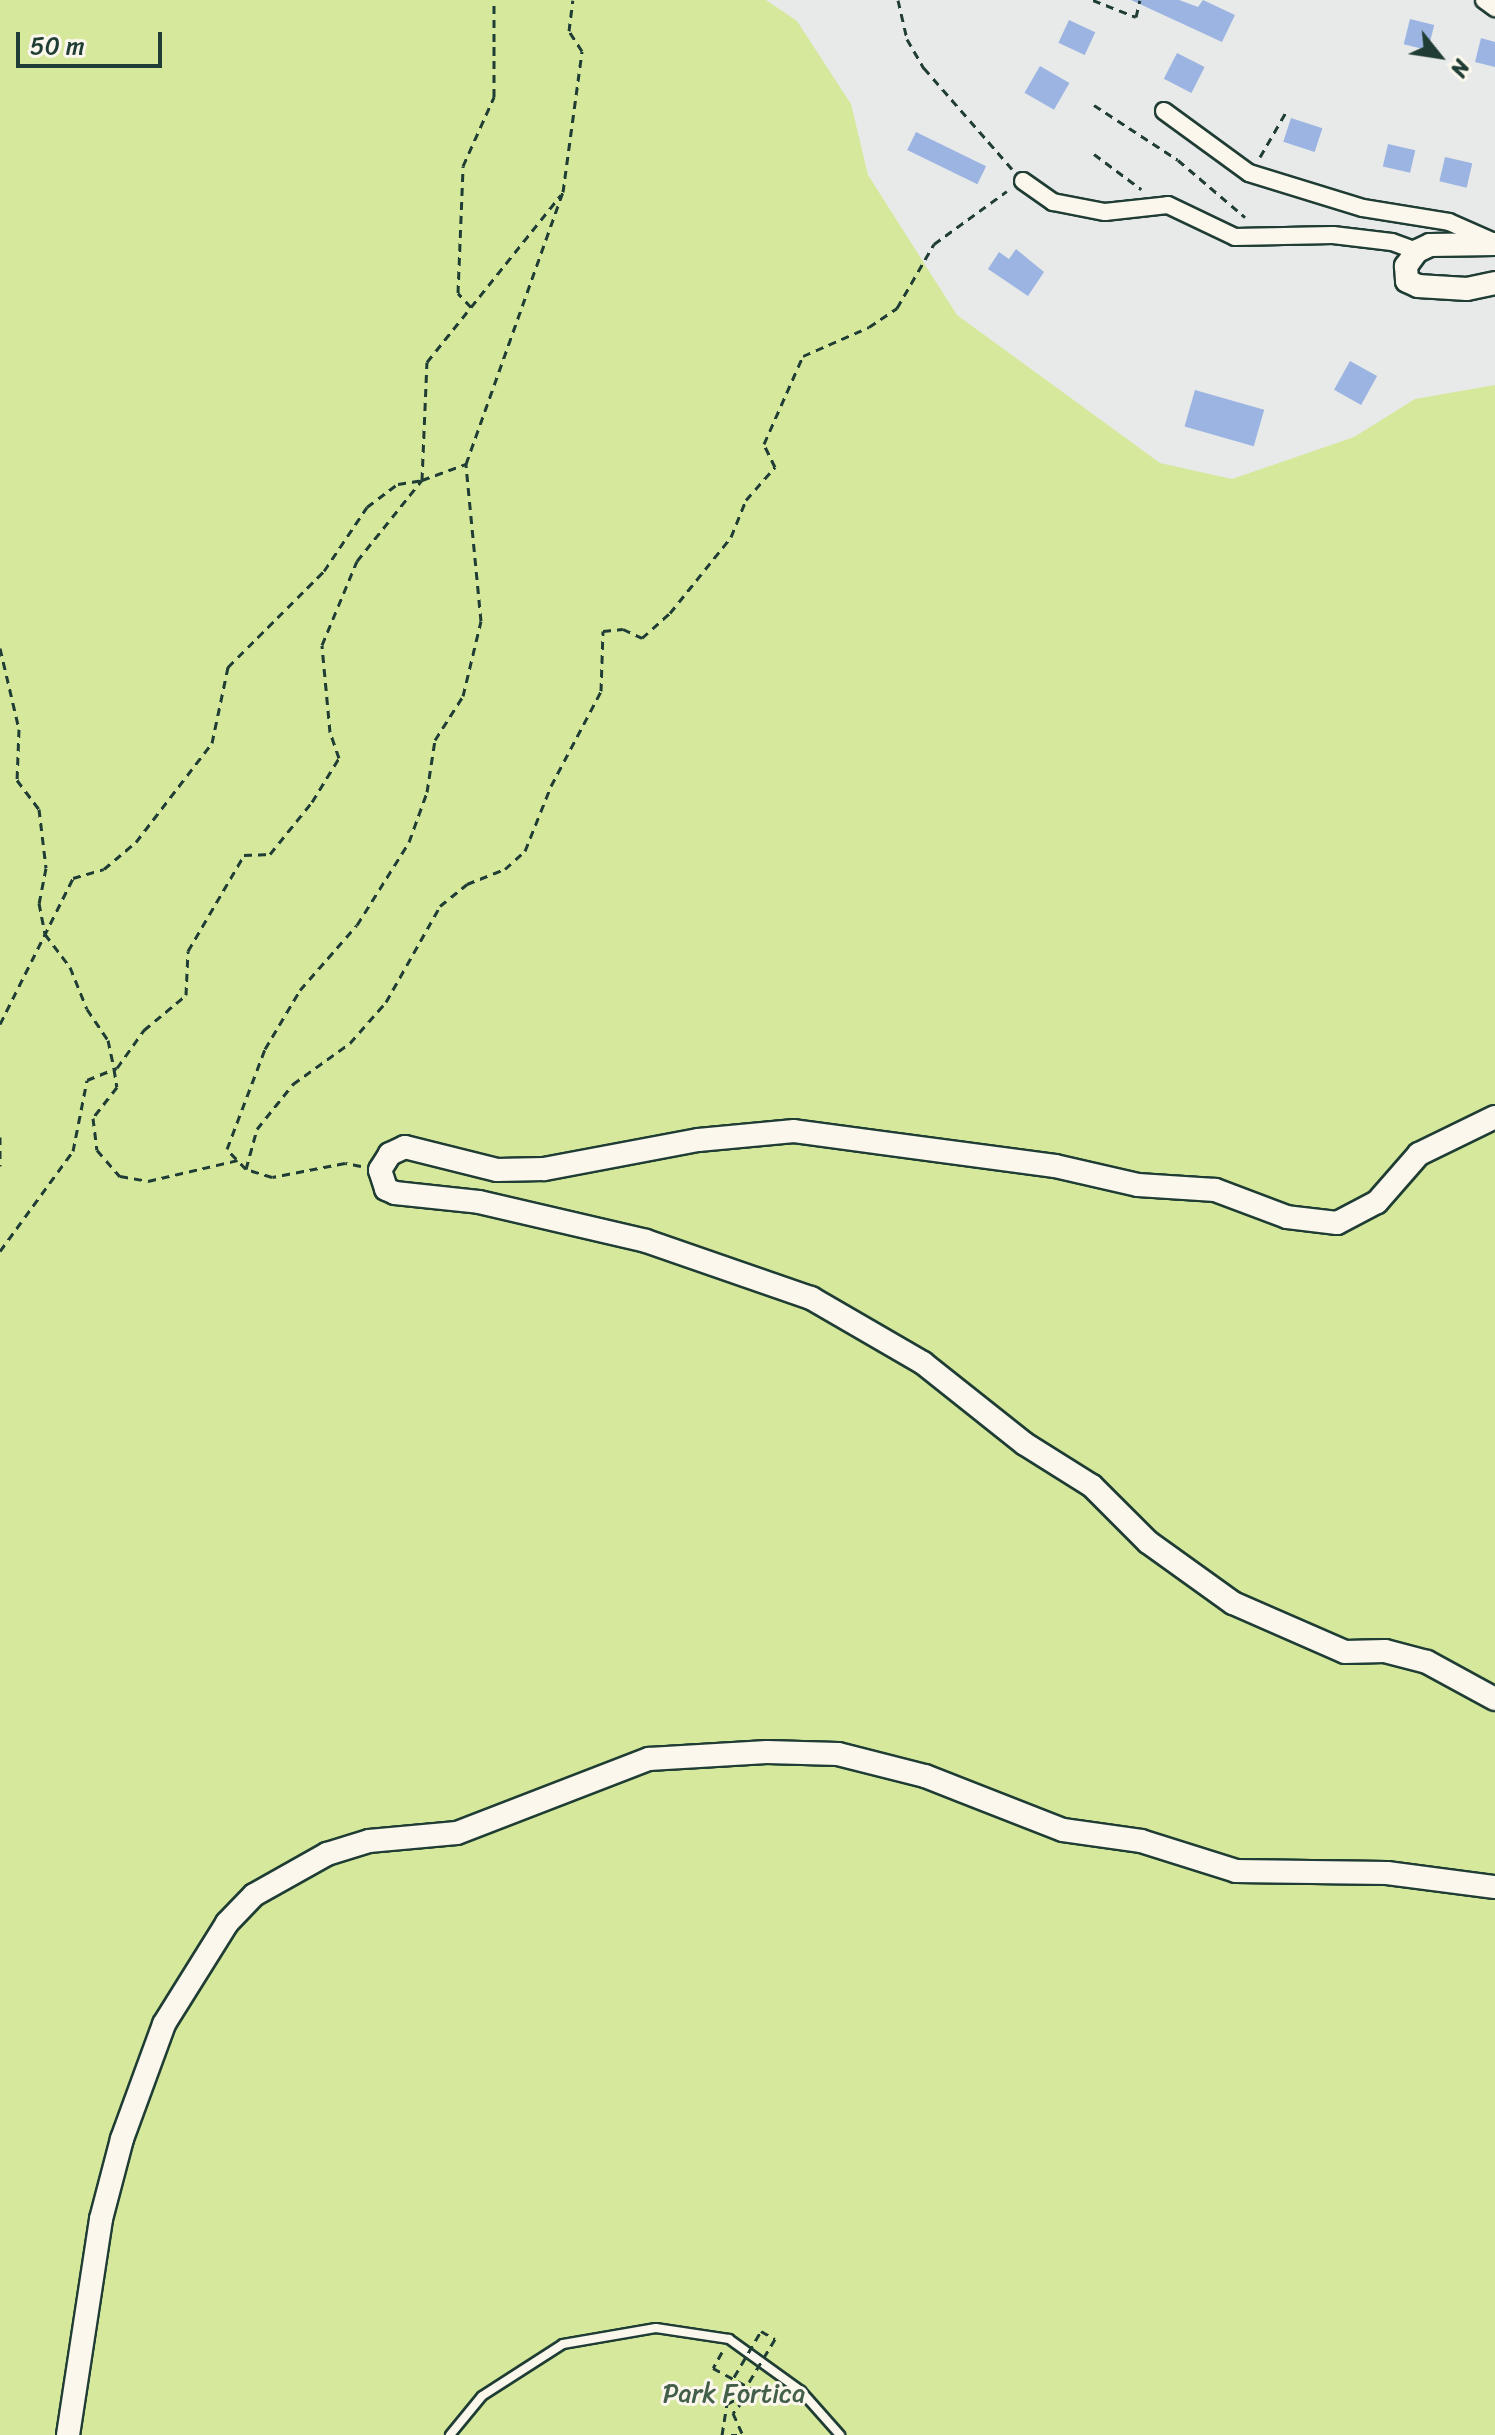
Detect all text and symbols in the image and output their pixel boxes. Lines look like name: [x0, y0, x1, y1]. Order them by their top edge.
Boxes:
scale bar: [20, 16, 166, 66]
north arrow: [1399, 16, 1479, 96]
text: 50 m: [30, 25, 85, 67]
text: N: [1440, 52, 1481, 85]
park label: Park Fortica: [663, 2378, 805, 2410]

